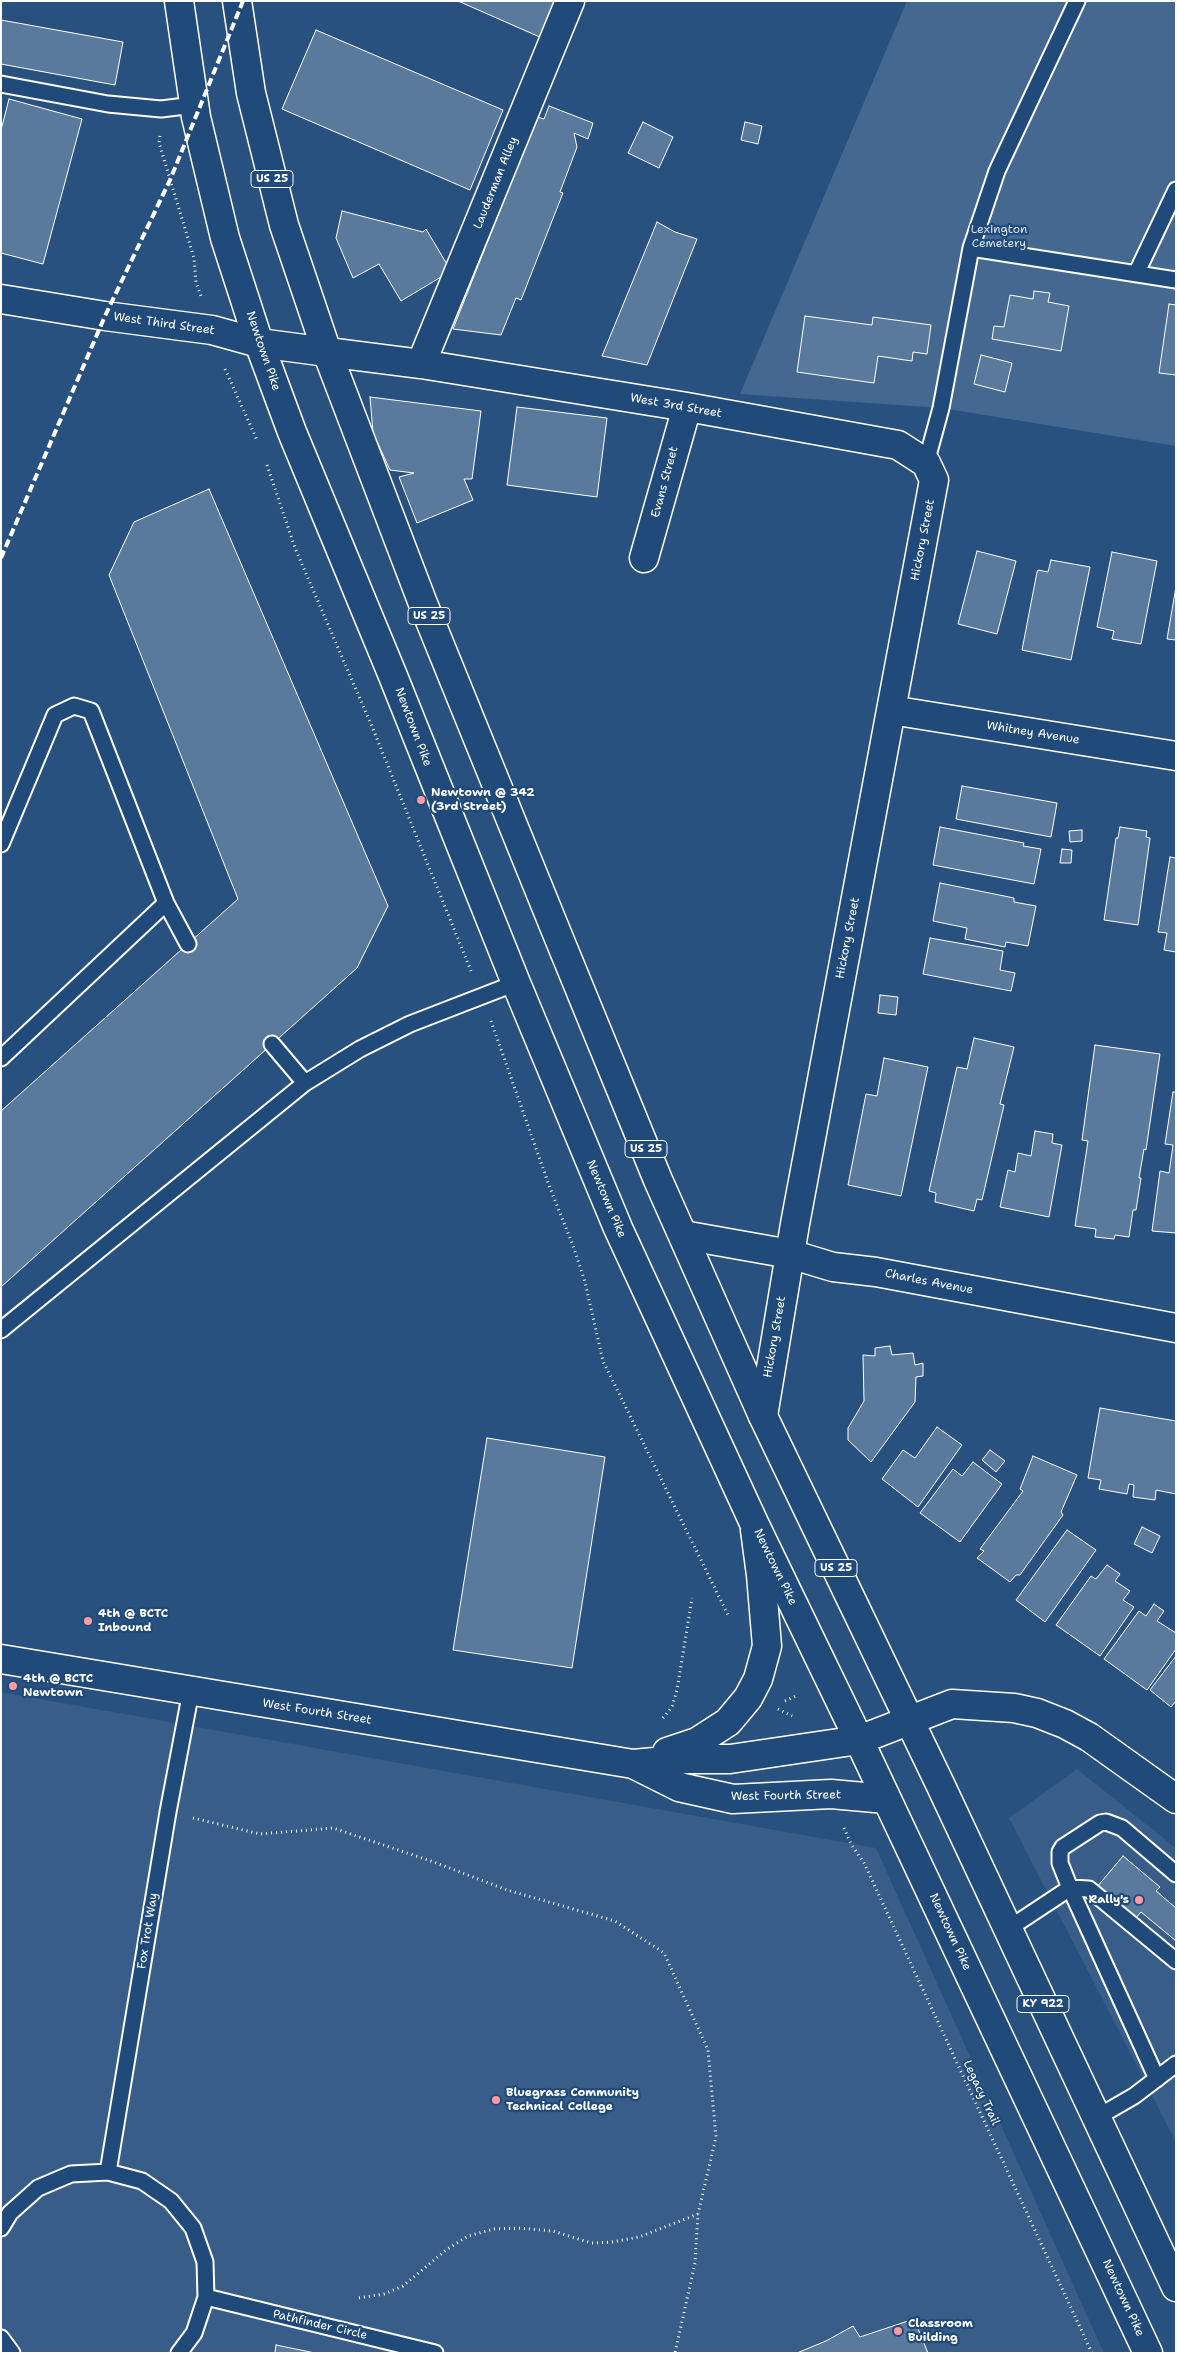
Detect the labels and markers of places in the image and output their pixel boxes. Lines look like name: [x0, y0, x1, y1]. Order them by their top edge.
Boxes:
place label: Newtown @ 342 (3rd Street): [431, 786, 535, 814]
marker: Newtown @ 342 (3rd Street): [415, 794, 427, 806]
place label: 4th @ BCTC Inbound: [98, 1607, 168, 1635]
marker: 4th @ BCTC Inbound: [82, 1615, 94, 1627]
place label: 4th @ BCTC Newtown: [23, 1672, 93, 1700]
marker: 4th @ BCTC Newtown: [7, 1680, 19, 1692]
place label: Rally's: [1088, 1893, 1129, 1907]
marker: Rally's: [1133, 1894, 1145, 1906]
place label: Bluegrass Community Technical College: [506, 2086, 639, 2114]
marker: Bluegrass Community Technical College: [490, 2094, 502, 2106]
place label: Classroom Building: [908, 2317, 973, 2345]
marker: Classroom Building: [892, 2325, 904, 2337]

